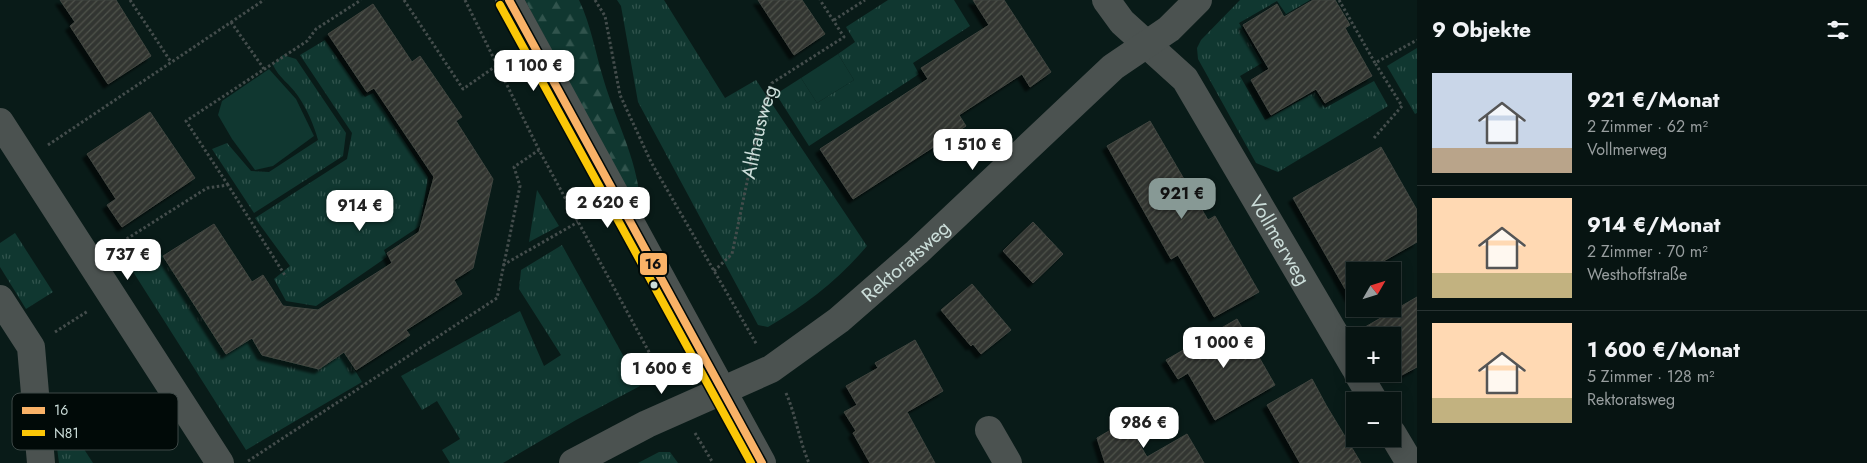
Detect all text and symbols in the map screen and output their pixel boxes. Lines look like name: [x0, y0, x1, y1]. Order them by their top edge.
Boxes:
text: 9 Objekte: [1432, 15, 1531, 45]
icon: filters: [1824, 16, 1852, 44]
pin: 1 100 €: [488, 49, 580, 92]
text: 1 100 €: [505, 54, 563, 77]
street label: Althausweg: [734, 81, 785, 182]
text: 921 €/Monat: [1587, 85, 1720, 115]
icon: home: [1472, 93, 1532, 153]
text: 2 Zimmer · 62 m²: [1587, 115, 1708, 138]
pin: 1 510 €: [927, 128, 1019, 171]
text: 1 510 €: [944, 133, 1002, 156]
text: Vollmerweg: [1587, 138, 1667, 161]
pin: 921 €: [1147, 178, 1217, 220]
text: 921 €: [1160, 182, 1204, 205]
pin: 2 620 €: [562, 186, 654, 229]
pin: 914 €: [325, 190, 395, 232]
street label: Vollmerweg: [1241, 190, 1317, 291]
text: 2 620 €: [577, 191, 639, 214]
text: 914 €: [337, 194, 383, 217]
text: 914 €/Monat: [1587, 210, 1720, 240]
street label: Rektoratsweg: [855, 214, 957, 309]
icon: home: [1472, 218, 1532, 278]
pin: 737 €: [93, 238, 163, 281]
text: 2 Zimmer · 70 m²: [1587, 240, 1708, 263]
text: 737 €: [106, 243, 150, 266]
line badge: 16: [639, 252, 668, 276]
text: 16: [645, 254, 661, 274]
north arrow: [1346, 262, 1401, 318]
map controls: [1346, 262, 1401, 447]
text: Westhoffstraße: [1587, 263, 1687, 286]
unlabelled marker: [649, 280, 659, 290]
pin: 1 000 €: [1178, 326, 1270, 369]
button: +: [1346, 327, 1401, 382]
text: 1 000 €: [1194, 331, 1254, 354]
text: 1 600 €/Monat: [1587, 335, 1740, 365]
icon: home: [1472, 343, 1532, 403]
pin: 1 600 €: [616, 352, 708, 395]
text: 1 600 €: [632, 357, 692, 380]
text: 5 Zimmer · 128 m²: [1587, 365, 1715, 388]
text: Rektoratsweg: [1587, 388, 1675, 411]
button: −: [1346, 392, 1401, 447]
legend: [12, 393, 178, 450]
text: 16: [54, 400, 68, 420]
pin: 986 €: [1109, 406, 1179, 449]
text: 986 €: [1121, 411, 1167, 434]
text: N81: [54, 423, 79, 443]

